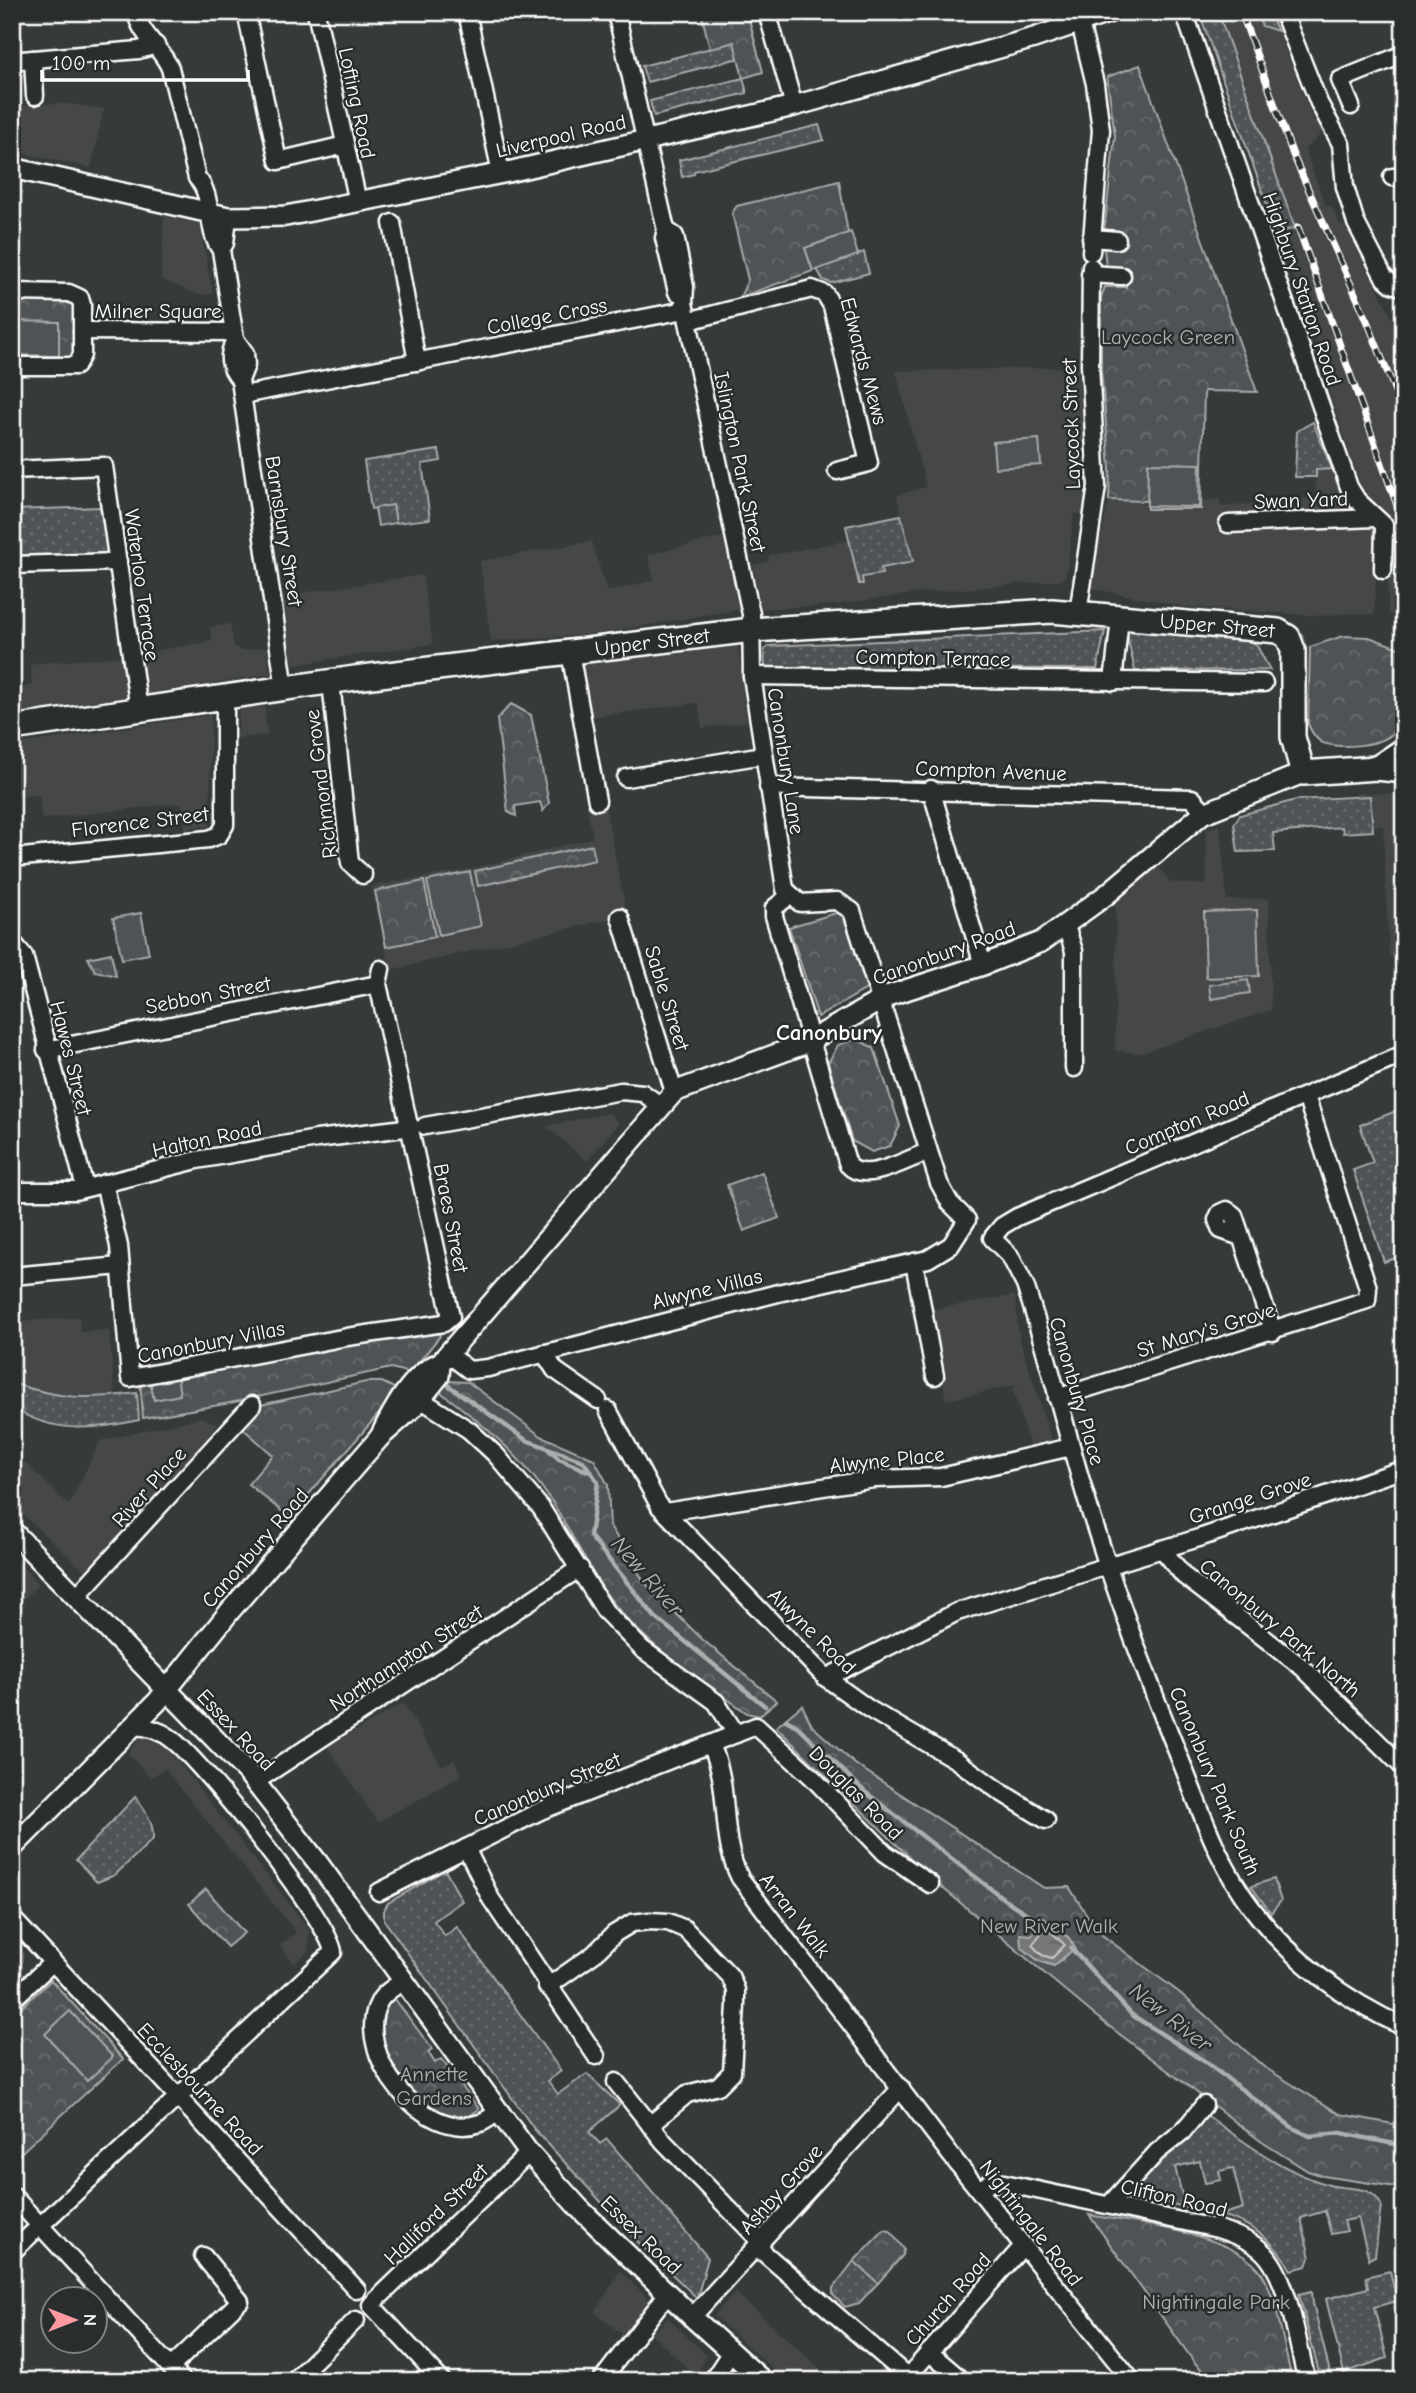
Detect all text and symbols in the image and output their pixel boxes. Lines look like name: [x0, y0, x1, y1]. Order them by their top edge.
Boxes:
scale bar: [42, 38, 248, 82]
street label: Lofting Road: [334, 45, 380, 161]
text: 100 m: [52, 51, 110, 75]
street label: Liverpool Road: [494, 109, 628, 163]
street label: Highbury Station Road: [1258, 189, 1346, 389]
street label: College Cross: [485, 293, 609, 339]
street label: Edwards Mews: [835, 295, 893, 427]
street label: Milner Square: [95, 299, 221, 323]
park label: Laycock Green: [1101, 325, 1235, 349]
street label: Laycock Street: [1057, 357, 1085, 490]
street label: Islington Park Street: [709, 370, 771, 555]
street label: Barnsbury Street: [260, 454, 308, 609]
street label: Swan Yard: [1254, 486, 1348, 514]
street label: Waterloo Terrace: [119, 507, 165, 663]
street label: Upper Street: [1159, 609, 1277, 643]
street label: Upper Street: [594, 623, 712, 661]
street label: Compton Terrace: [855, 645, 1011, 671]
street label: Canonbury Lane: [763, 686, 809, 836]
street label: Richmond Grove: [300, 708, 342, 860]
street label: Compton Avenue: [915, 756, 1067, 786]
street label: Florence Street: [70, 802, 211, 842]
street label: Canonbury Road: [869, 916, 1019, 990]
street label: Sable Street: [640, 943, 695, 1054]
street label: Sebbon Street: [143, 971, 274, 1019]
street label: Hawes Street: [45, 998, 97, 1119]
district label: Canonbury: [776, 1019, 883, 1046]
street label: Compton Road: [1121, 1086, 1253, 1160]
street label: Halton Road: [150, 1116, 264, 1162]
street label: Braes Street: [429, 1161, 474, 1276]
street label: Alwyne Villas: [649, 1264, 765, 1314]
street label: St Mary's Grove: [1134, 1298, 1278, 1362]
street label: Canonbury Place: [1044, 1314, 1110, 1468]
street label: Canonbury Villas: [135, 1316, 287, 1368]
street label: River Place: [107, 1442, 191, 1532]
street label: Alwyne Place: [828, 1442, 946, 1478]
street label: Grange Grove: [1186, 1467, 1314, 1529]
street label: Canonbury Road: [197, 1483, 313, 1613]
water label: New River: [606, 1531, 690, 1623]
street label: Canonbury Park North: [1195, 1554, 1365, 1702]
street label: Alwyne Road: [763, 1583, 861, 1679]
street label: Northampton Street: [325, 1599, 488, 1716]
street label: Canonbury Park South: [1164, 1683, 1266, 1879]
street label: Essex Road: [192, 1684, 280, 1776]
street label: Douglas Road: [804, 1741, 908, 1845]
street label: Canonbury Street: [470, 1747, 625, 1831]
street label: Arran Walk: [755, 1868, 835, 1962]
park label: New River Walk: [980, 1914, 1118, 1938]
water label: New River: [1124, 1977, 1218, 2058]
street label: Ecclesbourne Road: [132, 2018, 268, 2160]
park label: Annette Gardens: [396, 2062, 472, 2110]
street label: Ashby Grove: [734, 2139, 828, 2239]
street label: Nightingale Road: [975, 2155, 1087, 2291]
street label: Halliford Street: [379, 2158, 494, 2270]
street label: Clifton Road: [1118, 2174, 1230, 2222]
street label: Essex Road: [596, 2191, 686, 2279]
street label: Church Road: [900, 2248, 996, 2350]
north arrow: [38, 2284, 108, 2354]
park label: Nightingale Park: [1142, 2290, 1290, 2314]
text: N: [79, 2314, 101, 2326]

